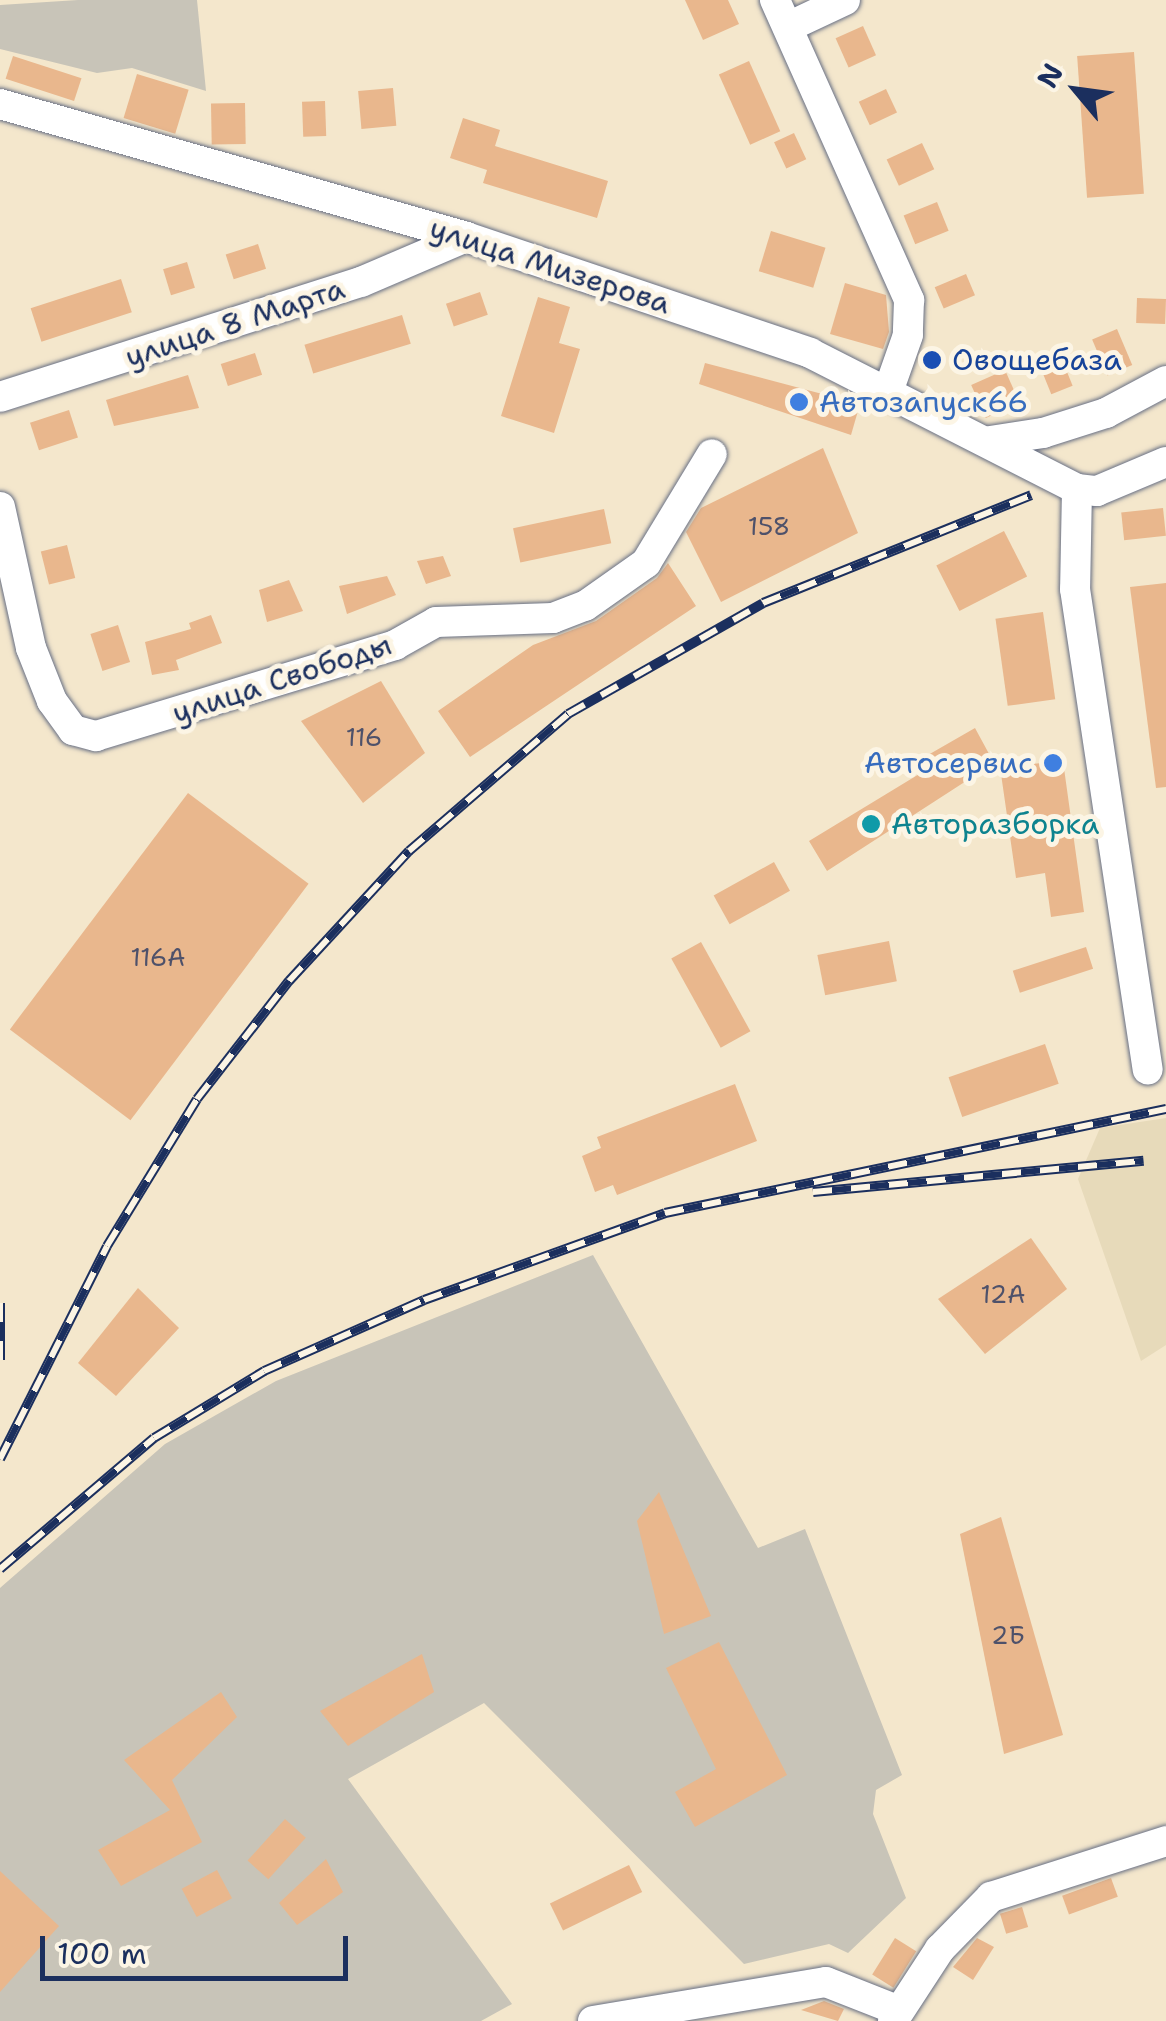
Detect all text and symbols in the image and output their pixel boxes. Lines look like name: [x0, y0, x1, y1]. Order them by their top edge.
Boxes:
north arrow: [1026, 40, 1126, 140]
text: N: [1028, 57, 1072, 94]
street label: улица Мизерова: [425, 210, 675, 322]
street label: улица 8 Марта: [121, 271, 349, 375]
place label: Овощебаза: [952, 342, 1122, 378]
marker: Овощебаза: [921, 349, 943, 371]
place label: Автозапуск66: [819, 384, 1028, 420]
marker: Автозапуск66: [788, 391, 810, 413]
house number: 158: [748, 511, 790, 541]
street label: улица Свободы: [168, 627, 396, 731]
house number: 116: [346, 722, 382, 752]
place label: Автосервис: [864, 745, 1033, 781]
marker: Автосервис: [1042, 752, 1064, 774]
place label: Авторазборка: [891, 806, 1099, 842]
marker: Авторазборка: [860, 813, 882, 835]
house number: 116А: [131, 942, 185, 972]
house number: 12А: [981, 1279, 1025, 1309]
house number: 2Б: [991, 1620, 1025, 1650]
scale bar: [45, 1916, 352, 1978]
text: 100 m: [57, 1933, 147, 1974]

